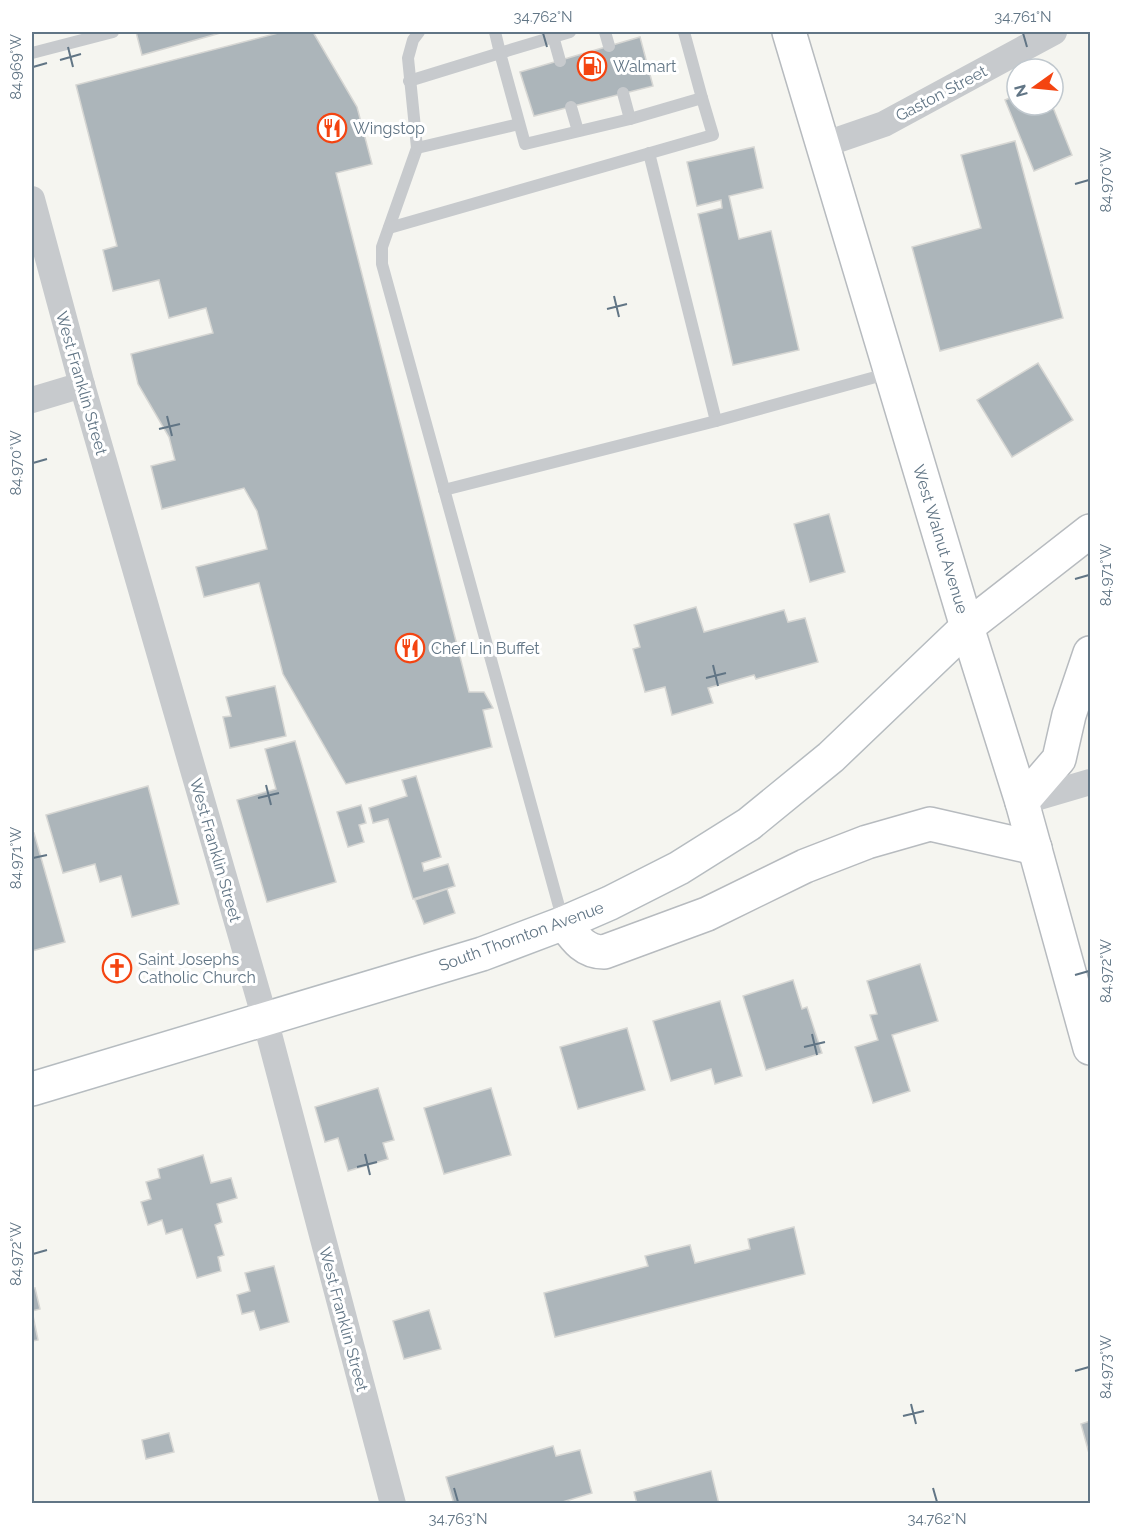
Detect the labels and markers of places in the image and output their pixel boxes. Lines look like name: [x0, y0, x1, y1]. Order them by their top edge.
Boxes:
fuel station icon: Walmart: [576, 50, 608, 82]
place label: Walmart: [613, 57, 677, 76]
restaurant icon: Wingstop: [316, 112, 348, 144]
place label: Wingstop: [353, 119, 425, 138]
restaurant icon: Chef Lin Buffet: [394, 632, 426, 664]
place label: Chef Lin Buffet: [431, 639, 540, 658]
place label: Saint Josephs Catholic Church: [138, 950, 256, 987]
church icon: Saint Josephs Catholic Church: [101, 952, 133, 984]

